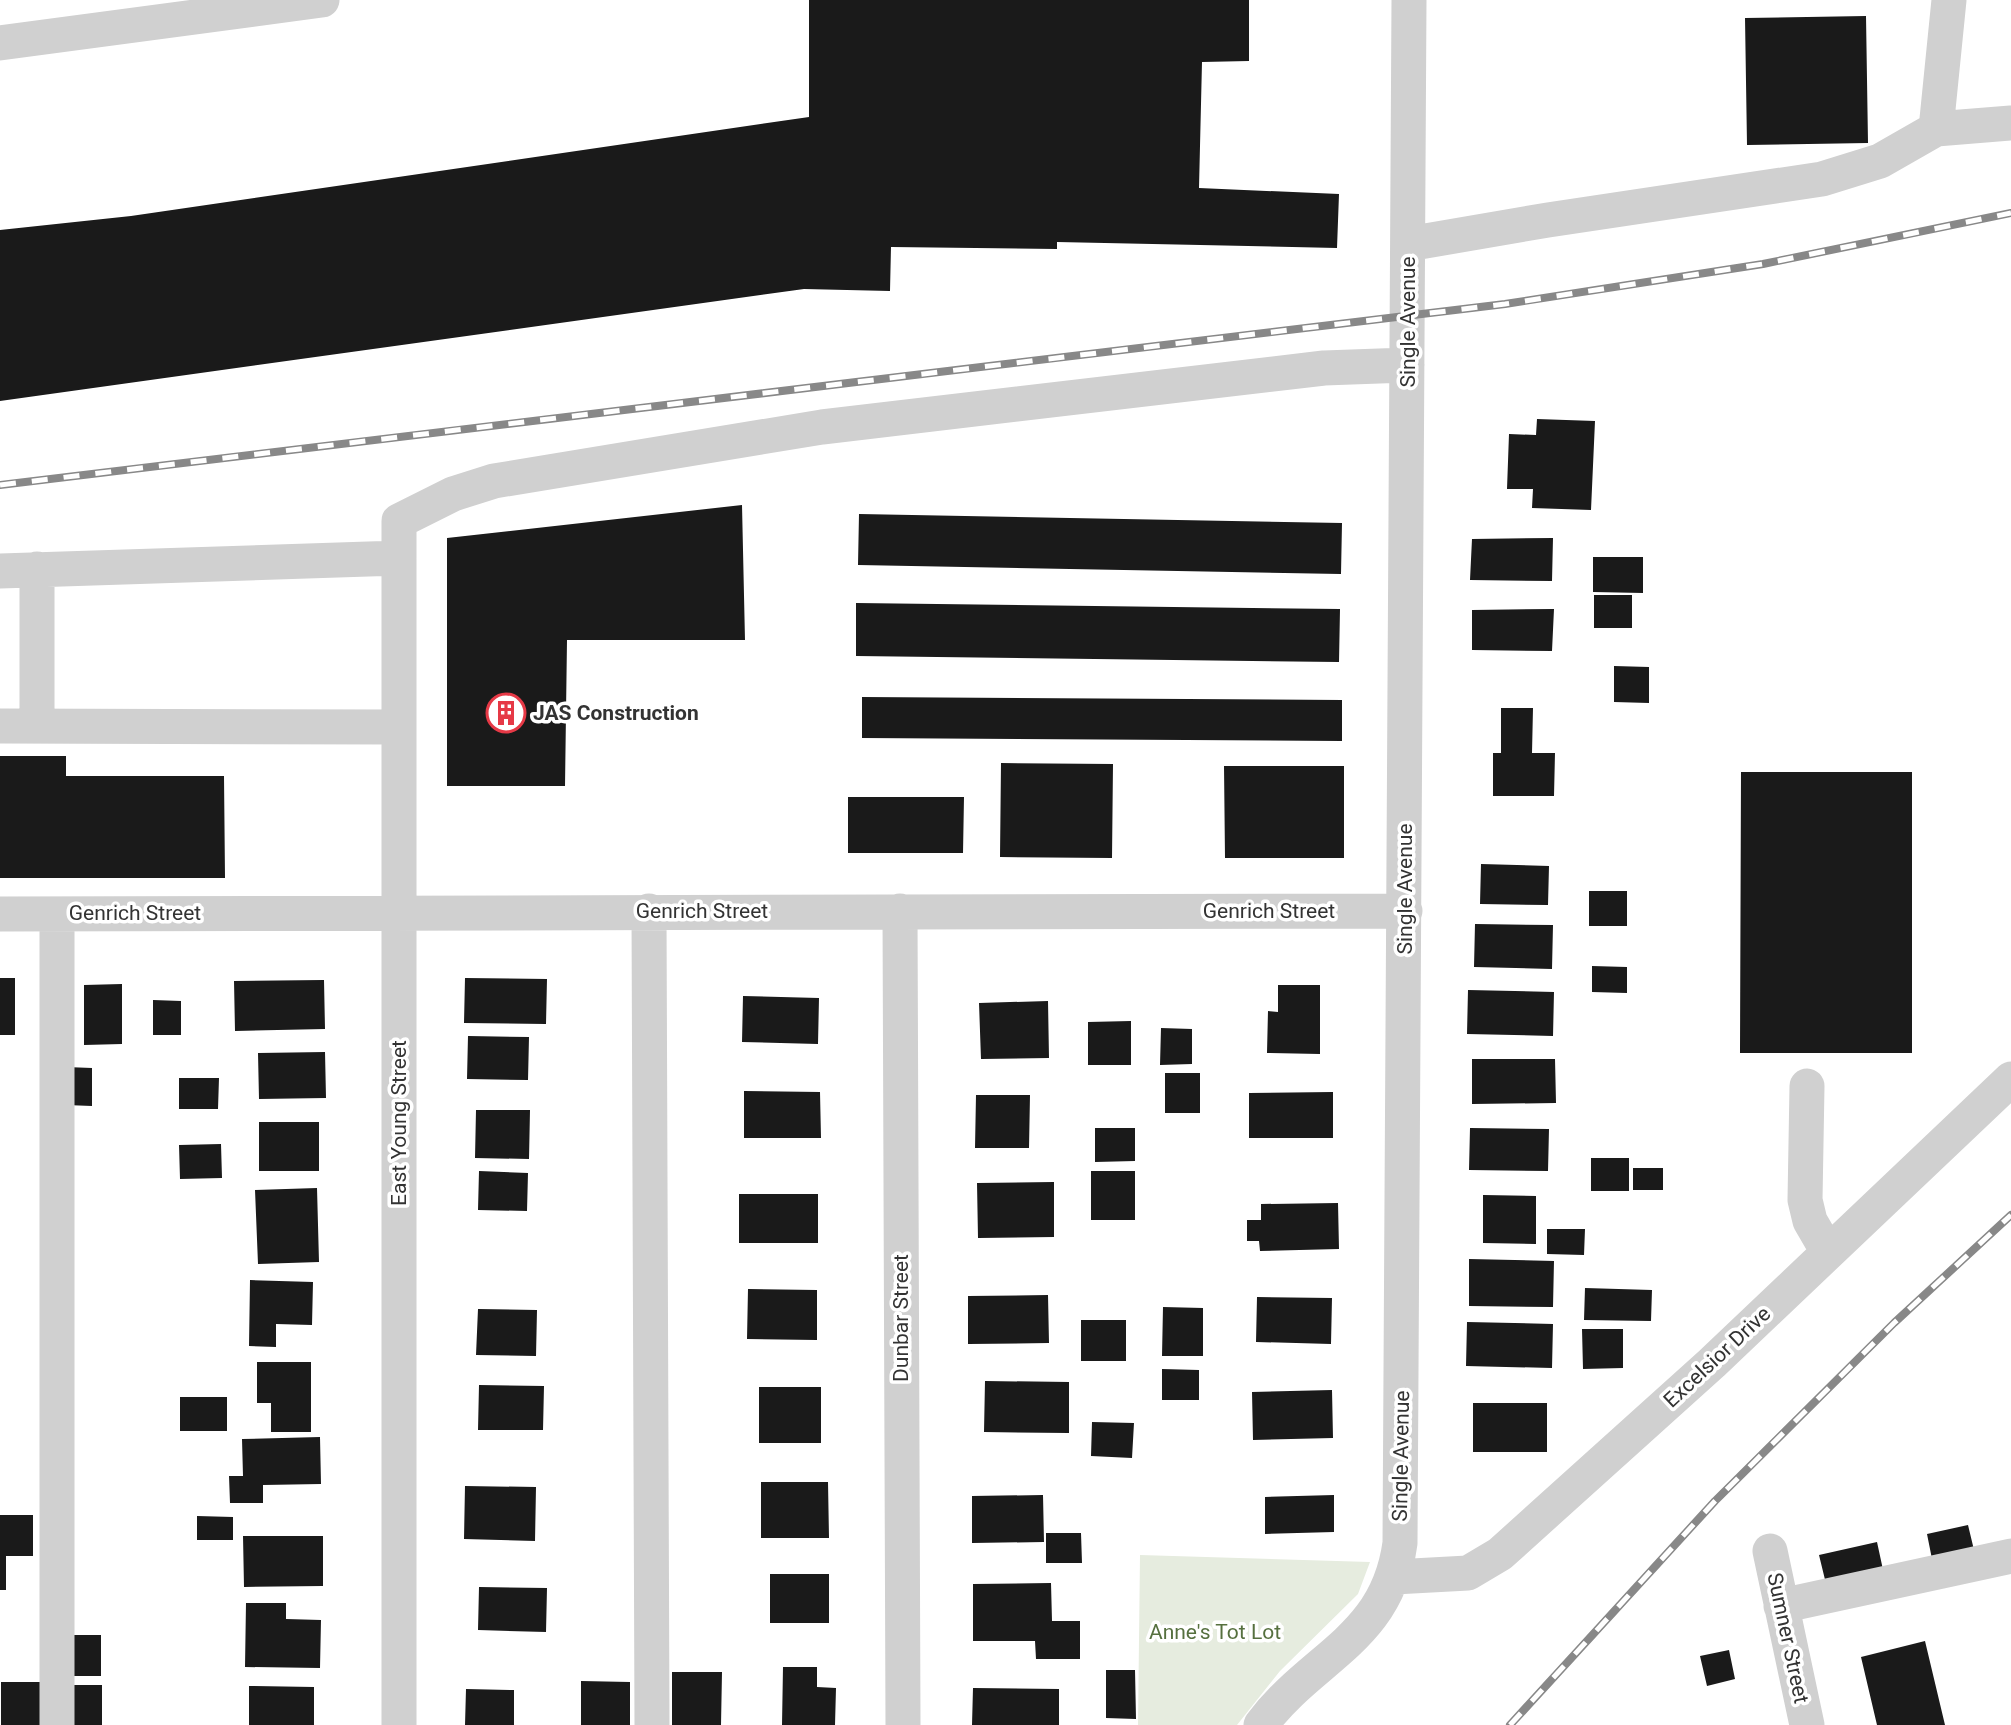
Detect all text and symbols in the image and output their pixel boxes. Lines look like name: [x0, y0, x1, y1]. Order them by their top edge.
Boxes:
street label: Single Avenue: [1396, 256, 1420, 388]
building icon: JAS Construction: [485, 692, 527, 734]
place label: JAS Construction: [533, 701, 699, 725]
street label: Single Avenue: [1393, 823, 1417, 955]
street label: Genrich Street: [636, 899, 768, 923]
street label: Genrich Street: [1203, 899, 1335, 923]
street label: Genrich Street: [69, 901, 201, 925]
street label: East Young Street: [387, 1040, 411, 1206]
street label: Dunbar Street: [889, 1254, 913, 1382]
street label: Excelsior Drive: [1659, 1302, 1775, 1412]
street label: Single Avenue: [1388, 1390, 1414, 1522]
street label: Sumner Street: [1762, 1570, 1814, 1706]
park label: Anne's Tot Lot: [1149, 1620, 1281, 1644]

